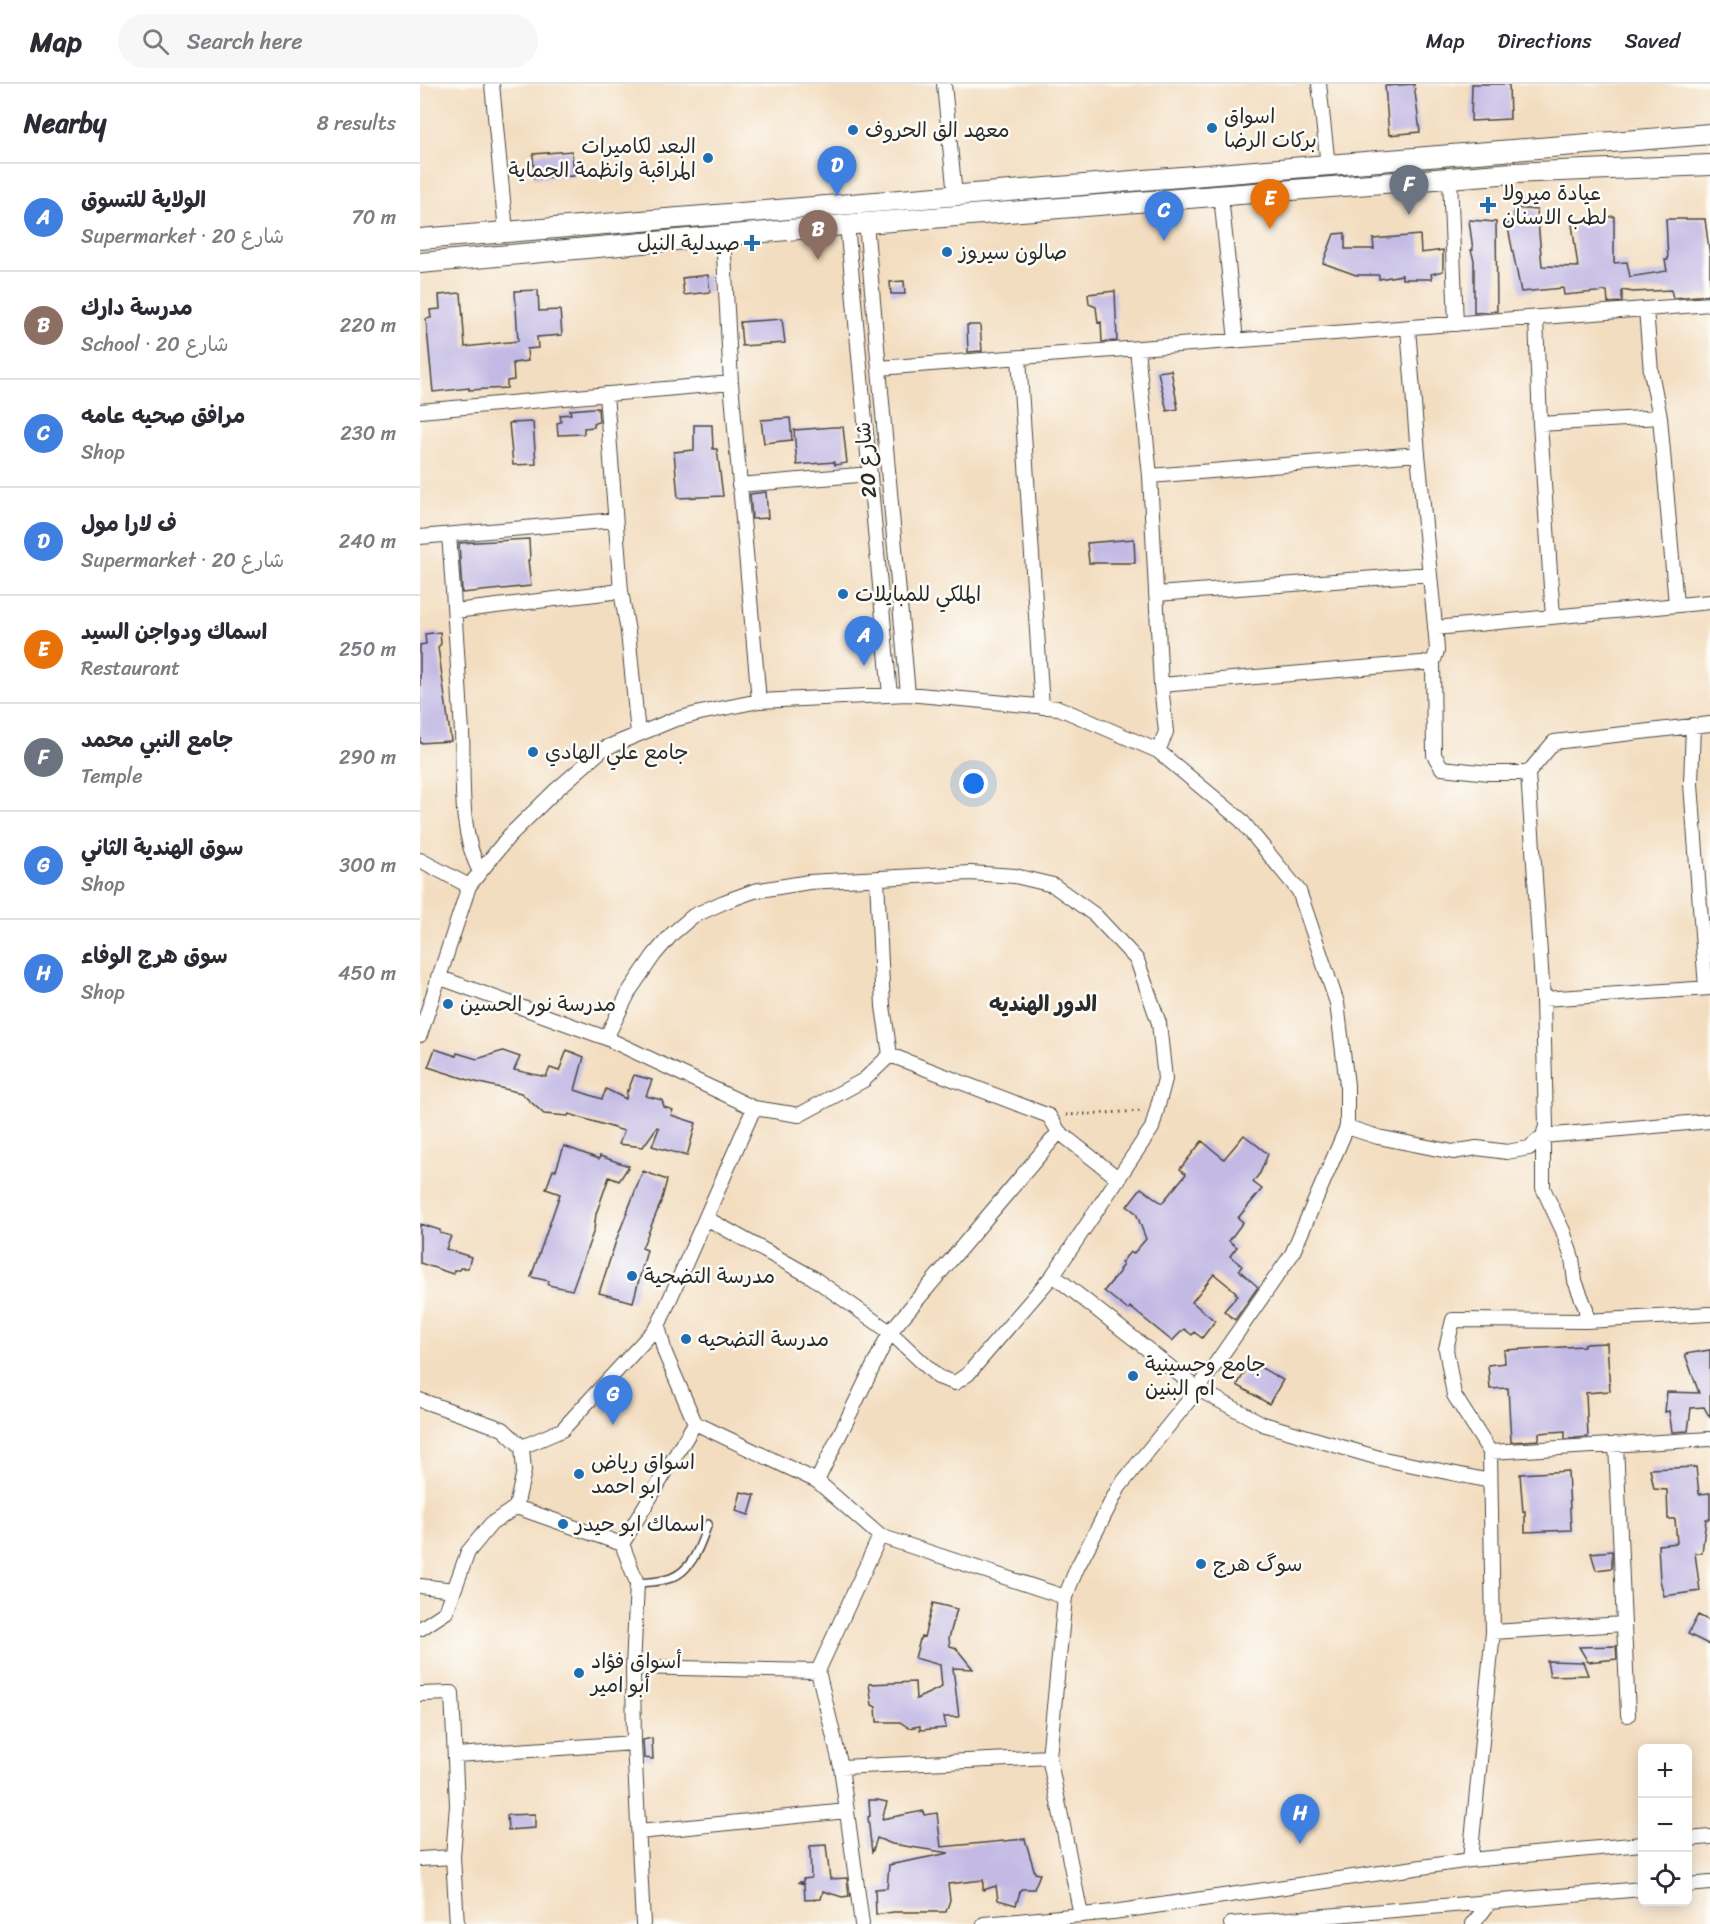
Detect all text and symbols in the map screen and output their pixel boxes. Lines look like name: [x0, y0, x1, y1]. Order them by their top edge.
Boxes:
search box: [118, 14, 538, 68]
text: Map: [30, 17, 82, 66]
text: Search here: [187, 22, 303, 61]
text: Map: [1426, 22, 1464, 60]
text: Directions: [1497, 22, 1592, 60]
text: Saved: [1625, 22, 1680, 60]
icon: search: [139, 25, 172, 58]
place label: اسواق بركات الرضا: [1224, 97, 1317, 159]
text: Nearby: [24, 100, 106, 146]
text: 8 results: [317, 106, 396, 141]
place label: معهد الق الحروف: [865, 111, 1010, 149]
marker: اسواق بركات الرضا: [1205, 121, 1219, 135]
marker: معهد الق الحروف: [846, 123, 860, 137]
place label: البعد لكاميرات المراقبة وانظمة الحماية: [508, 127, 696, 189]
pin: D: [818, 147, 856, 196]
marker: البعد لكاميرات المراقبة وانظمة الحماية: [701, 151, 715, 165]
pin: F: [1390, 166, 1428, 215]
place label: عيادة ميرولا لطب الاسنان: [1502, 174, 1607, 236]
text: الولاية للتسوق: [81, 180, 206, 219]
pin: E: [1250, 180, 1290, 229]
pin: C: [1144, 192, 1184, 241]
marker: عيادة ميرولا لطب الاسنان: [1479, 196, 1497, 214]
text: A: [37, 200, 50, 235]
text: 70 m: [351, 200, 396, 235]
pin: B: [798, 210, 838, 260]
text: Supermarket · شارع 20: [81, 219, 284, 254]
place label: صيدلية النيل: [637, 224, 740, 262]
place label: صالون سيروز: [957, 233, 1067, 271]
marker: صيدلية النيل: [745, 236, 759, 250]
marker: صالون سيروز: [940, 245, 954, 259]
text: مدرسة دارك: [81, 288, 193, 327]
text: B: [37, 308, 50, 343]
text: 220 m: [340, 308, 396, 343]
text: School · شارع 20: [81, 327, 228, 362]
text: مرافق صحيه عامه: [81, 396, 245, 435]
text: C: [37, 416, 50, 451]
text: 230 m: [340, 416, 396, 451]
street label: شارع 20: [844, 420, 888, 500]
text: Shop: [81, 435, 125, 470]
text: ف لارا مول: [81, 504, 177, 543]
text: D: [38, 524, 49, 559]
text: 240 m: [339, 524, 396, 559]
text: Supermarket · شارع 20: [81, 543, 284, 578]
place label: الملكي للمبايلات: [855, 575, 981, 613]
marker: الملكي للمبايلات: [836, 587, 850, 601]
text: اسماك ودواجن السيد: [81, 612, 267, 651]
pin: A: [844, 616, 884, 666]
text: E: [38, 632, 49, 667]
text: 250 m: [339, 632, 396, 667]
text: Restaurant: [81, 651, 180, 686]
text: جامع النبي محمد: [81, 720, 233, 759]
place label: جامع علي الهادي: [545, 733, 689, 771]
text: F: [38, 740, 49, 775]
text: 290 m: [339, 740, 396, 775]
marker: جامع علي الهادي: [526, 745, 540, 759]
text: Temple: [81, 759, 143, 794]
your location: [959, 769, 988, 798]
text: سوق الهندية الثاني: [81, 828, 243, 867]
text: G: [37, 848, 50, 883]
text: 300 m: [339, 848, 396, 883]
text: Shop: [81, 867, 125, 902]
text: سوق هرج الوفاء: [81, 936, 228, 975]
text: H: [36, 956, 51, 991]
text: 450 m: [338, 956, 396, 991]
text: Shop: [81, 975, 125, 1010]
district label: الدور الهنديه: [989, 984, 1097, 1023]
place label: مدرسة نور الحسين: [460, 985, 616, 1023]
marker: مدرسة نور الحسين: [441, 997, 455, 1011]
place label: مدرسة التضحية: [644, 1257, 775, 1295]
marker: مدرسة التضحية: [625, 1269, 639, 1283]
place label: مدرسة التضحيه: [698, 1320, 829, 1358]
marker: مدرسة التضحيه: [679, 1332, 693, 1346]
place label: جامع وحسينية ام البنين: [1145, 1345, 1266, 1407]
marker: جامع وحسينية ام البنين: [1126, 1369, 1140, 1383]
pin: G: [594, 1376, 632, 1425]
place label: اسواق رياض ابو احمد: [591, 1443, 695, 1505]
marker: اسواق رياض ابو احمد: [572, 1467, 586, 1481]
place label: اسماك ابو حيدر: [573, 1505, 705, 1543]
marker: اسماك ابو حيدر: [556, 1517, 570, 1531]
place label: سوگ هرج: [1213, 1545, 1302, 1583]
marker: سوگ هرج: [1194, 1557, 1208, 1571]
place label: أسواق فؤاد أبو امير: [589, 1642, 681, 1704]
marker: أسواق فؤاد أبو امير: [572, 1666, 586, 1680]
map controls: [1638, 1744, 1692, 1906]
button: +: [1638, 1744, 1692, 1798]
pin: H: [1280, 1794, 1320, 1844]
button: −: [1638, 1798, 1692, 1852]
button: locate: [1638, 1852, 1692, 1906]

